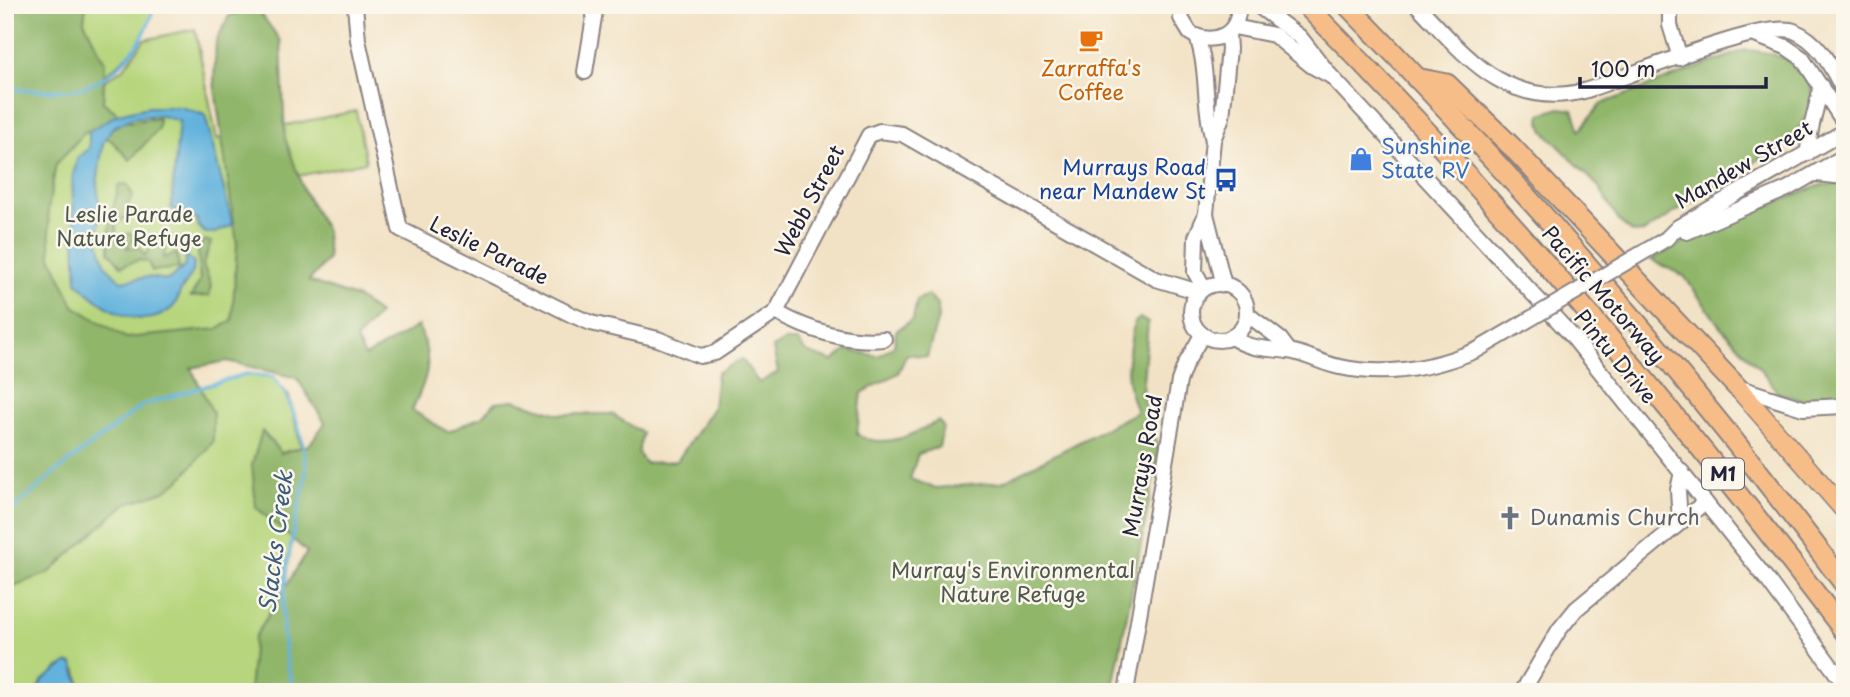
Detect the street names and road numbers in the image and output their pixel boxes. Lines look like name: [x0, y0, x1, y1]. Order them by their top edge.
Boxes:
street label: Mandew Street: [1668, 111, 1818, 216]
street label: Webb Street: [765, 138, 851, 262]
street label: Leslie Parade: [425, 207, 555, 292]
street label: Pacific Motorway: [1535, 218, 1674, 370]
street label: Pintu Drive: [1568, 302, 1665, 410]
street label: Murrays Road: [1113, 392, 1169, 539]
road number: M1: [1702, 458, 1744, 489]

